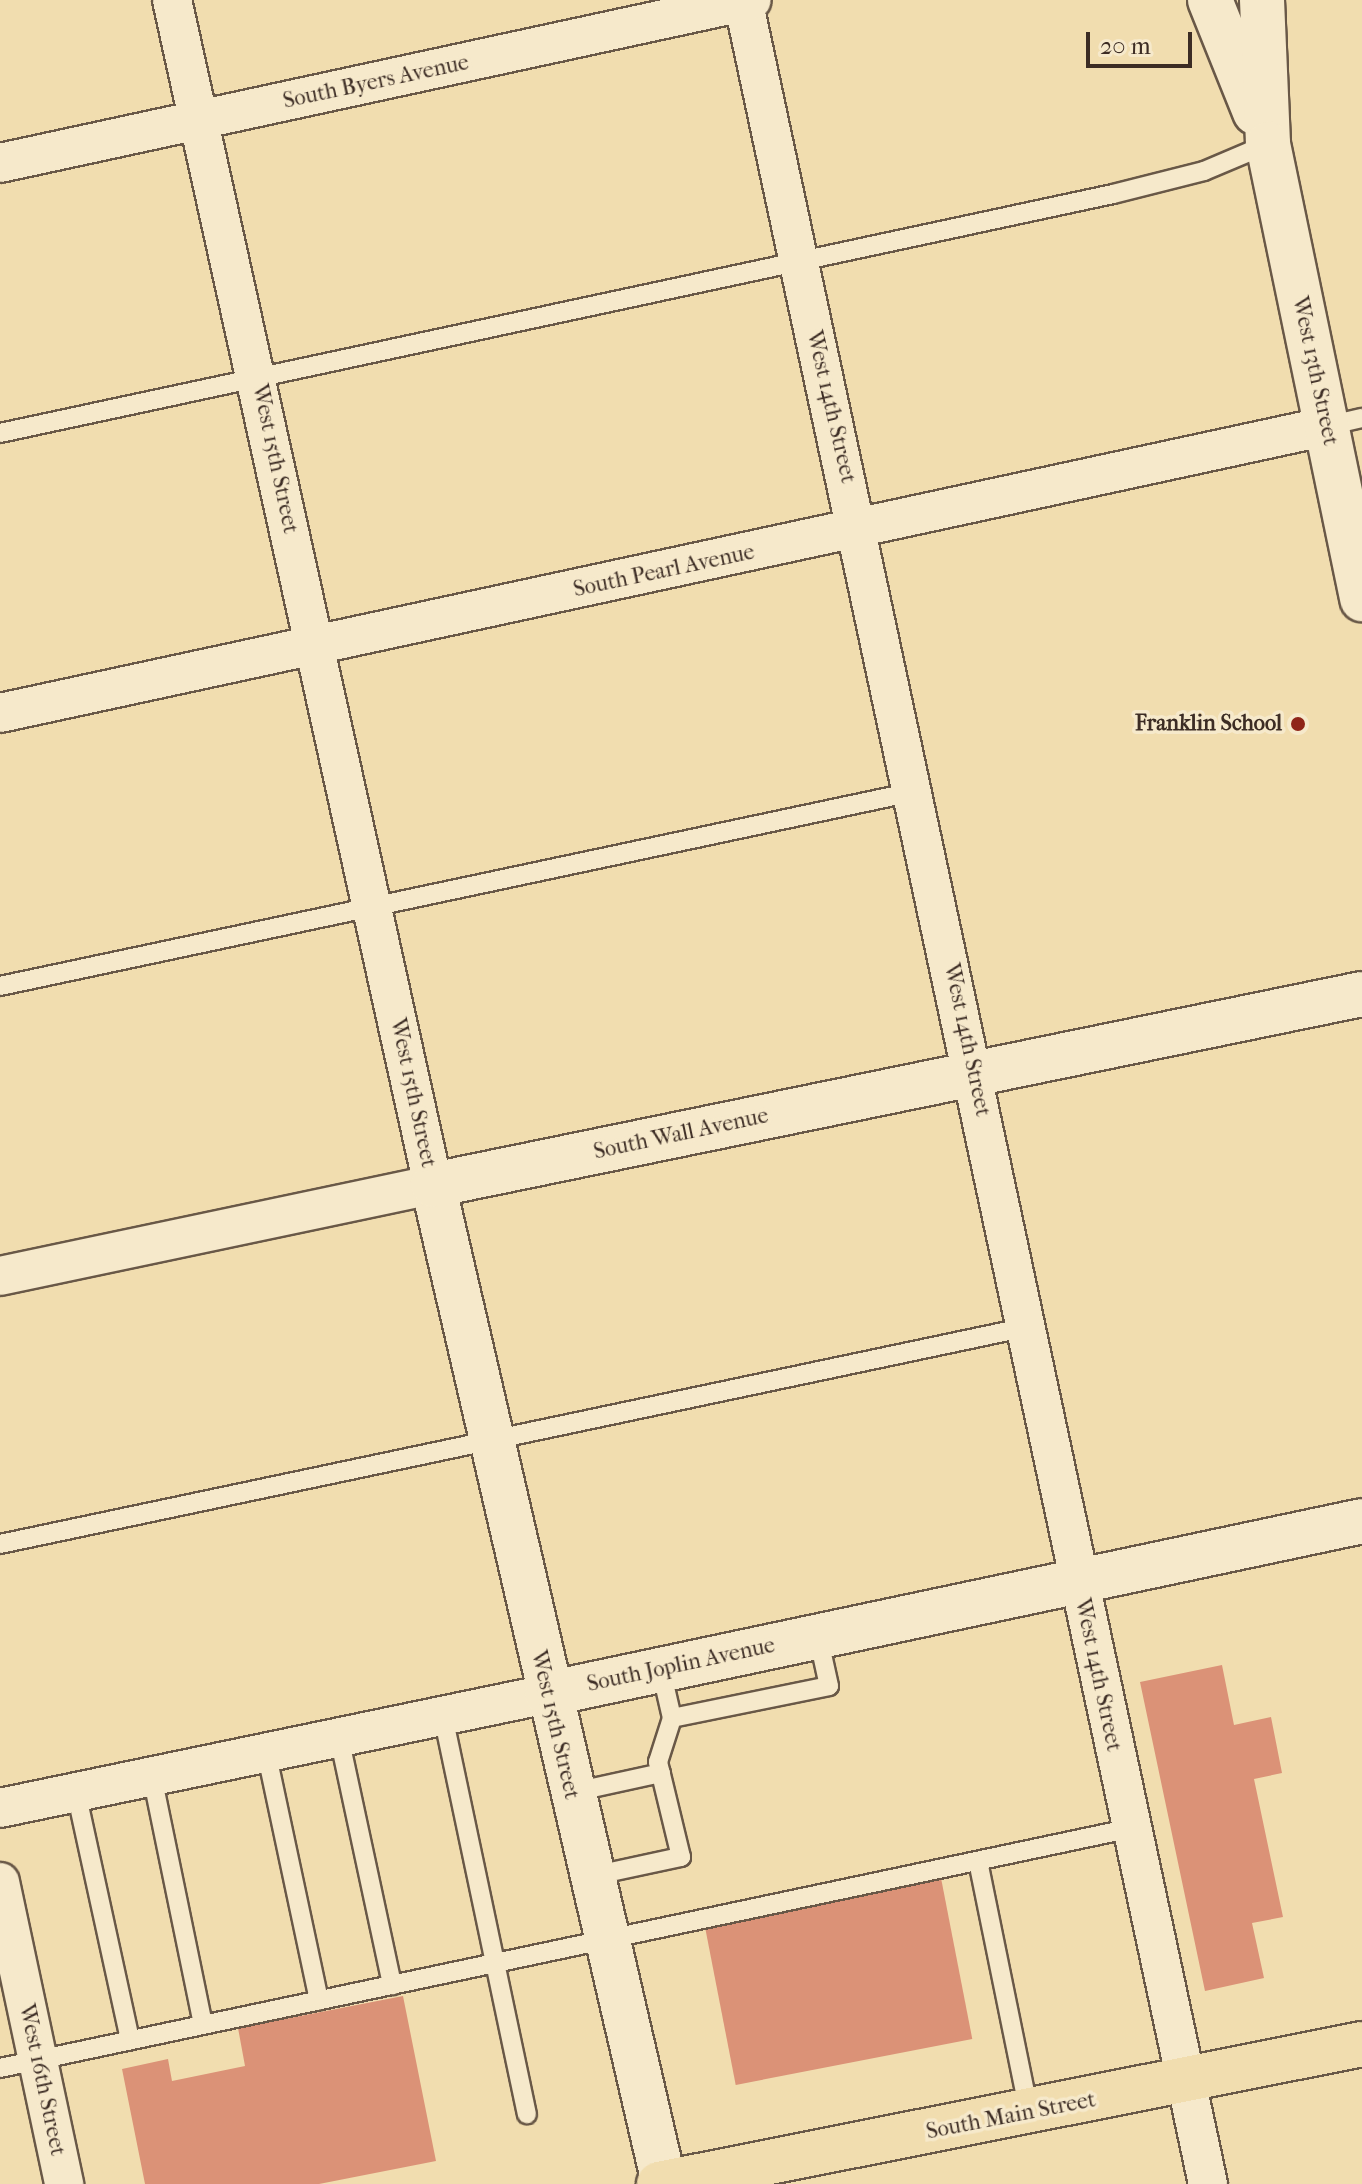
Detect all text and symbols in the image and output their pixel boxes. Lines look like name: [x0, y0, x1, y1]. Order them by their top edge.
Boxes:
scale bar: [1090, 16, 1196, 66]
text: 20 m: [1100, 32, 1151, 60]
street label: South Byers Avenue: [281, 49, 471, 115]
street label: West 13th Street: [1286, 294, 1344, 448]
street label: West 14th Street: [801, 328, 861, 486]
street label: West 15th Street: [246, 382, 304, 536]
street label: South Pearl Avenue: [571, 539, 757, 603]
place label: Franklin School: [1135, 711, 1282, 737]
marker: Franklin School: [1289, 715, 1307, 733]
street label: West 14th Street: [938, 961, 996, 1119]
street label: West 15th Street: [384, 1016, 442, 1170]
street label: South Wall Avenue: [591, 1103, 771, 1165]
street label: West 14th Street: [1069, 1596, 1127, 1754]
street label: South Joplin Avenue: [585, 1632, 777, 1698]
street label: West 15th Street: [525, 1648, 585, 1802]
street label: West 16th Street: [13, 2002, 71, 2158]
street label: South Main Street: [924, 2087, 1098, 2145]

